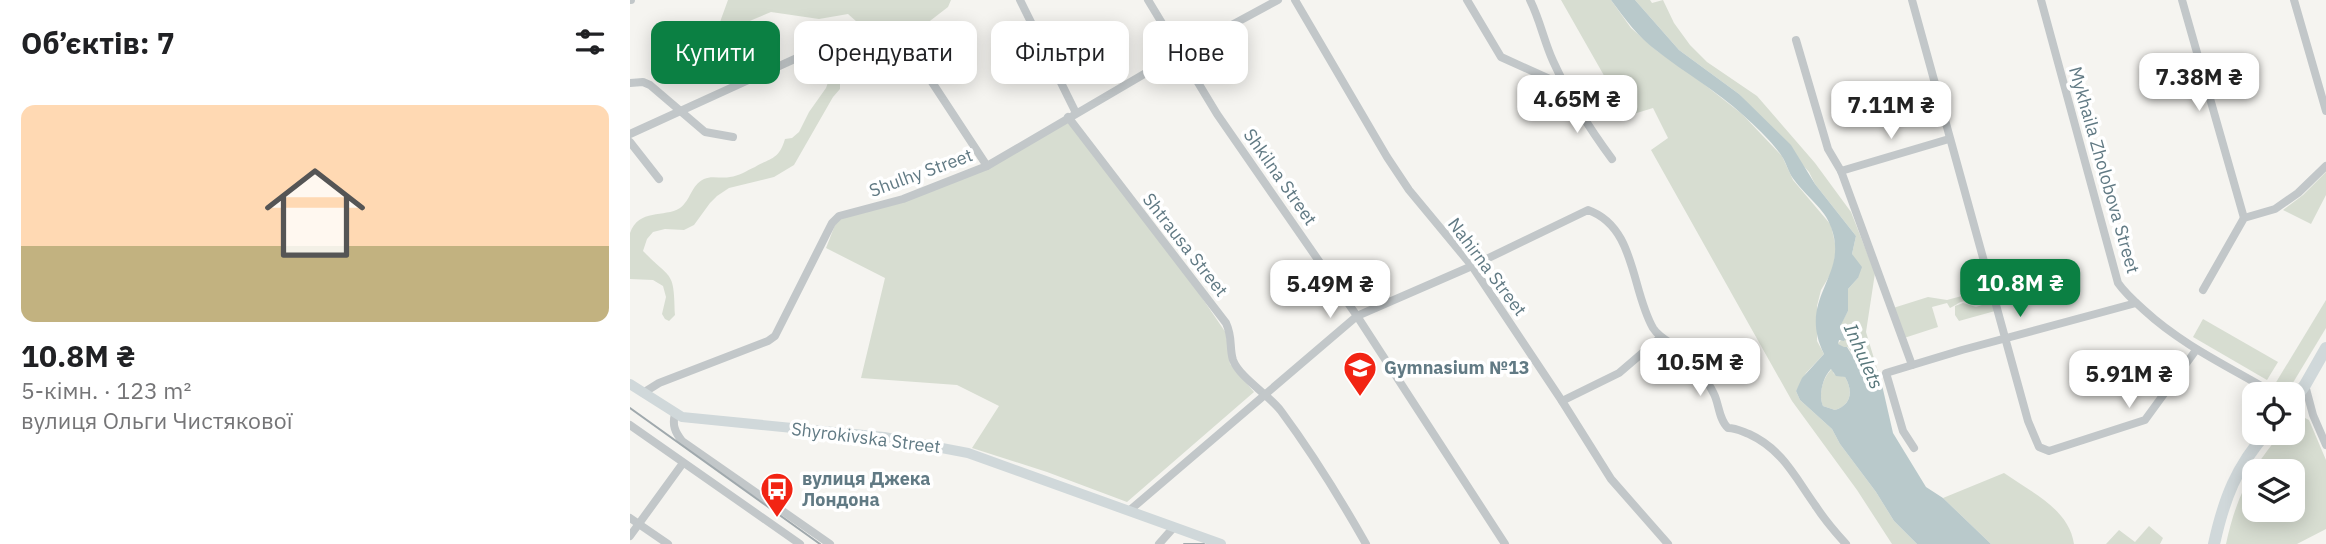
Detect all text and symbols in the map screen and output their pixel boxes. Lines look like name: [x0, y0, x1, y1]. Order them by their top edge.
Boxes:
chip: Купити: [651, 21, 780, 84]
chip: Орендувати: [794, 21, 977, 84]
chip: Фільтри: [991, 21, 1129, 84]
chip: Нове: [1143, 21, 1248, 84]
text: Об’єктів: 7: [21, 23, 175, 62]
icon: filters: [571, 23, 609, 61]
pin: 7.38M ₴: [2134, 54, 2264, 113]
text: 7.38M ₴: [2155, 61, 2243, 91]
street label: Mykhaila Zholobova Street: [2064, 64, 2145, 276]
pin: 4.65M ₴: [1512, 76, 1642, 135]
pin: 7.11M ₴: [1826, 82, 1956, 141]
text: 4.65M ₴: [1533, 83, 1621, 113]
text: 7.11M ₴: [1847, 89, 1935, 119]
street label: Shkilna Street: [1239, 124, 1322, 230]
street label: Shulhy Street: [866, 143, 976, 202]
icon: home: [252, 150, 378, 276]
street label: Shtrausa Street: [1138, 188, 1233, 301]
street label: Nahirna Street: [1443, 213, 1532, 320]
pin: 5.49M ₴: [1265, 260, 1395, 320]
pin: 10.8M ₴: [1955, 260, 2085, 319]
text: 10.8M ₴: [1976, 267, 2064, 297]
text: 5.49M ₴: [1286, 268, 1374, 298]
water label: Inhulets: [1839, 319, 1889, 393]
text: 10.8M ₴: [21, 336, 135, 375]
pin: 10.5M ₴: [1635, 338, 1765, 398]
text: 10.5M ₴: [1656, 346, 1744, 376]
school or university icon: Gymnasium №13: [1341, 349, 1379, 398]
pin: 5.91M ₴: [2064, 350, 2194, 410]
place label: Gymnasium №13: [1384, 356, 1530, 379]
text: 5.91M ₴: [2085, 358, 2173, 388]
text: 5-кімн. · 123 m²: [21, 375, 191, 405]
map controls: [2242, 382, 2305, 522]
button: locate: [2242, 382, 2305, 445]
text: вулиця Ольги Чистякової: [21, 405, 292, 435]
street label: Shyrokivska Street: [790, 417, 942, 458]
button: layers: [2242, 459, 2305, 522]
place label: вулиця Джека Лондона: [802, 467, 931, 511]
bus stop icon: вулиця Джека Лондона: [758, 470, 796, 519]

